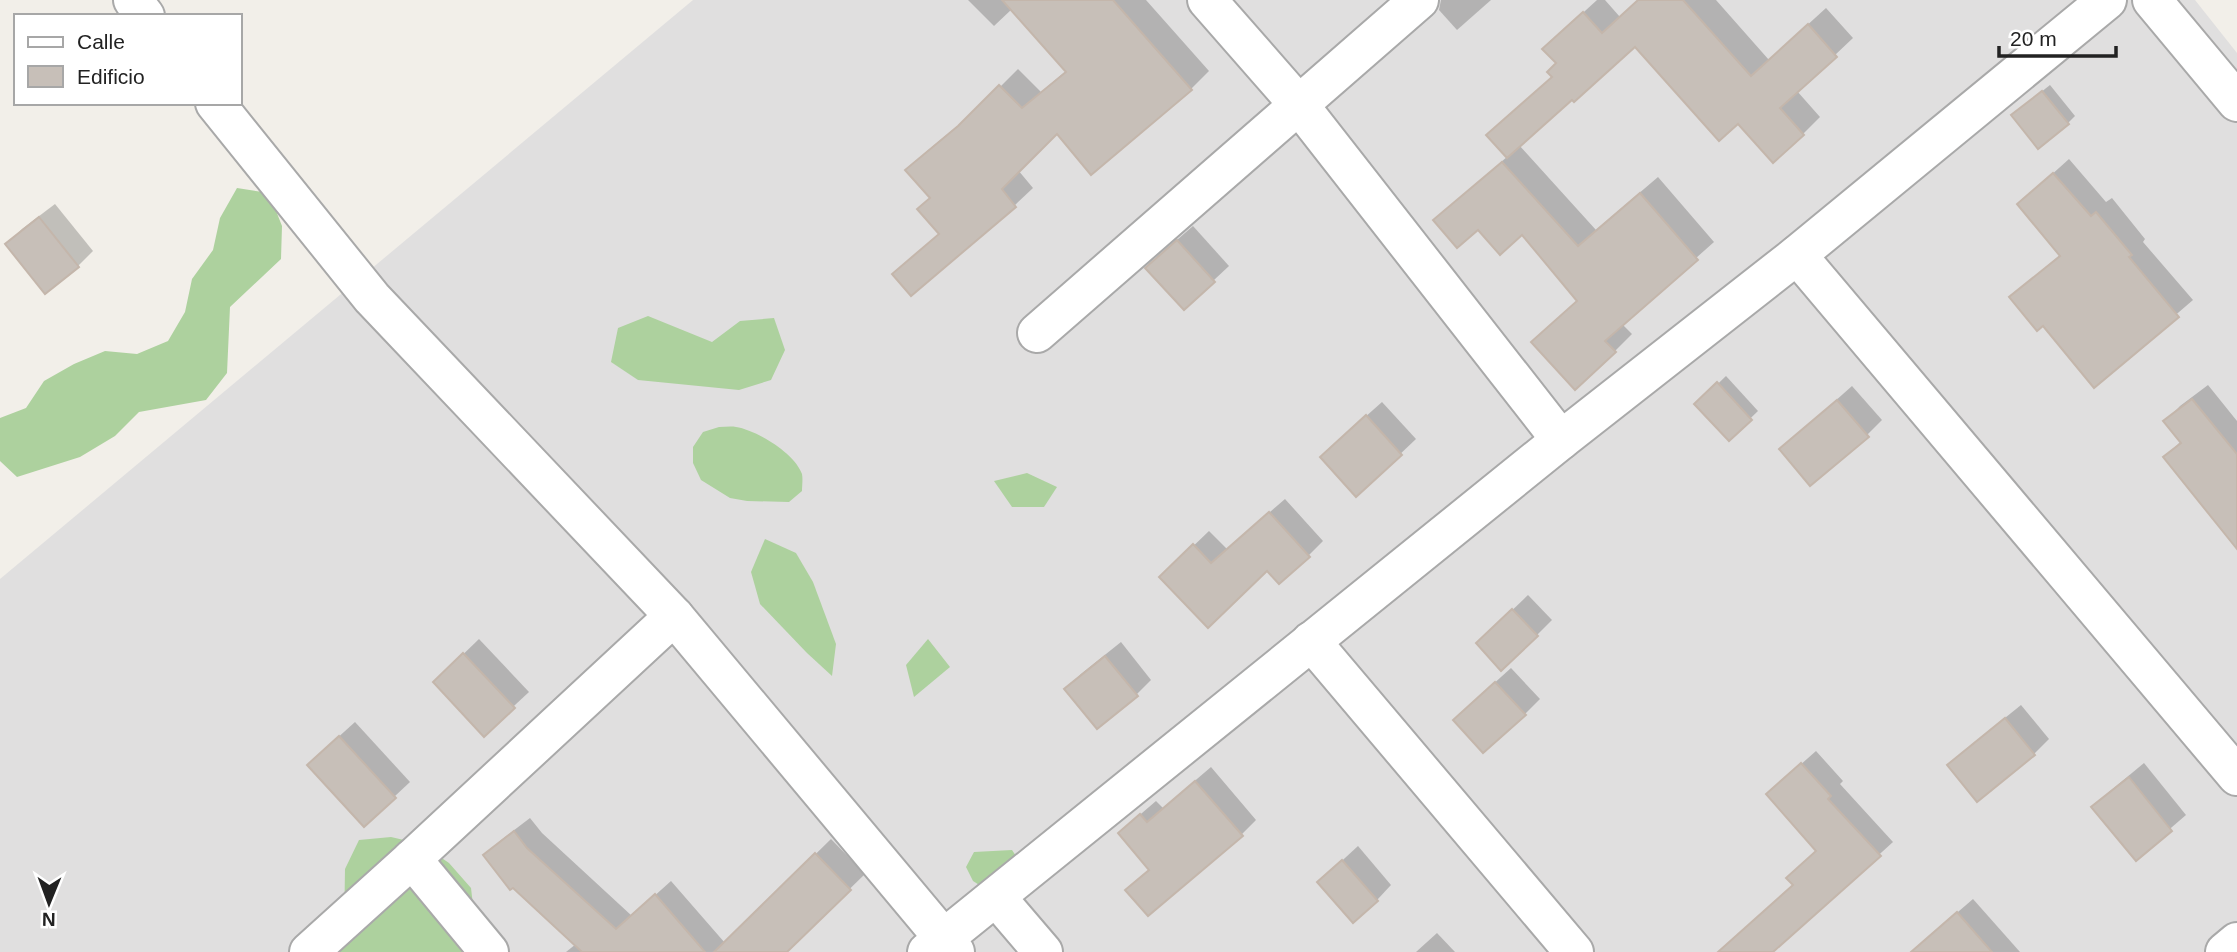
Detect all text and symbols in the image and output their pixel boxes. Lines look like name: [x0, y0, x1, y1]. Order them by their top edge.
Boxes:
legend: [14, 14, 242, 105]
scale bar: [1999, 14, 2116, 58]
text: 20 m: [2010, 27, 2057, 50]
text: Calle: [77, 30, 125, 53]
text: Edificio: [77, 65, 145, 88]
north arrow: [14, 868, 84, 938]
text: N: [42, 909, 56, 930]

